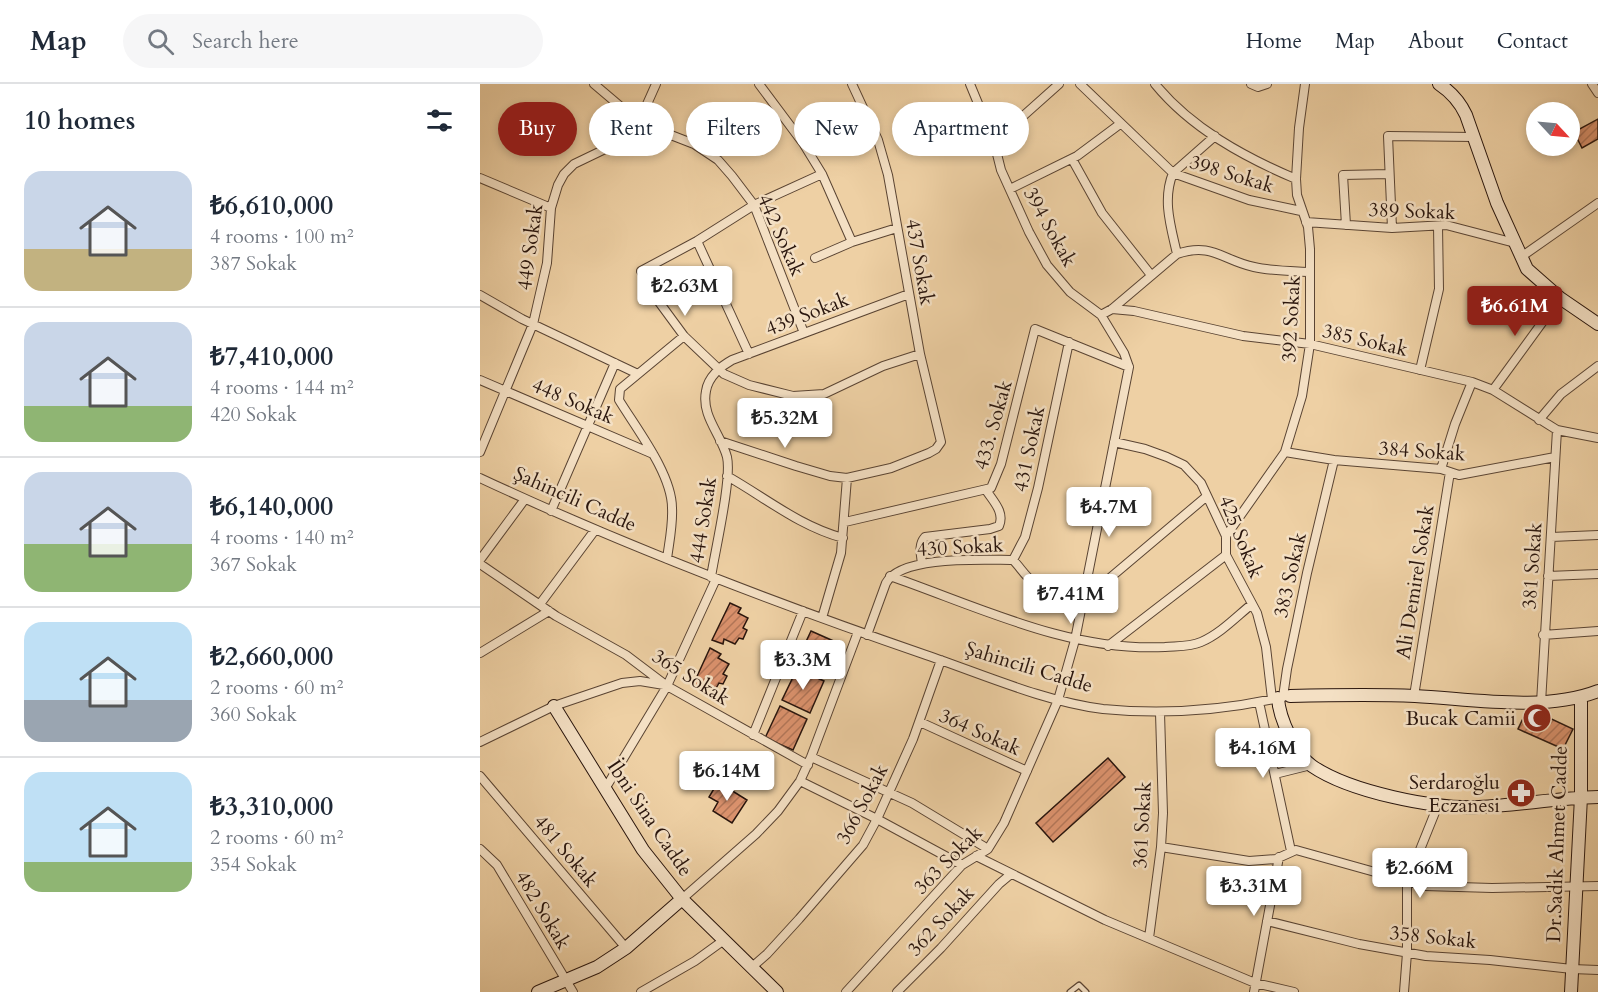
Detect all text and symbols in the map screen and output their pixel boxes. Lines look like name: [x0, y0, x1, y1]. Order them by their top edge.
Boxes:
search box: [123, 14, 543, 68]
text: Map: [30, 22, 87, 60]
icon: search: [144, 25, 177, 58]
text: Search here: [192, 26, 299, 56]
text: Home: [1246, 27, 1302, 56]
text: Map: [1335, 27, 1375, 56]
text: About: [1408, 27, 1464, 56]
text: Contact: [1497, 27, 1568, 56]
chip: Buy: [498, 102, 577, 156]
chip: Rent: [589, 102, 674, 156]
chip: Filters: [686, 102, 782, 156]
chip: New: [794, 102, 880, 156]
chip: Apartment: [892, 102, 1029, 156]
north arrow: [1526, 102, 1580, 156]
map controls: [1526, 102, 1580, 156]
text: 10 homes: [24, 103, 135, 138]
icon: filters: [423, 104, 456, 137]
street label: 398 Sokak: [1186, 148, 1278, 200]
street label: 394 Sokak: [1017, 182, 1083, 272]
text: ₺6,610,000: [210, 188, 333, 223]
street label: 442 Sokak: [751, 190, 811, 280]
icon: home: [72, 195, 144, 267]
street label: 389 Sokak: [1368, 196, 1456, 226]
street label: 449 Sokak: [511, 202, 549, 292]
street label: 437 Sokak: [899, 217, 941, 307]
text: 4 rooms · 100 m²: [210, 223, 354, 250]
text: 387 Sokak: [210, 250, 297, 277]
pin: ₺2.63M: [636, 266, 734, 317]
text: ₺2.63M: [651, 272, 719, 299]
street label: 392 Sokak: [1275, 275, 1307, 363]
street label: 439 Sokak: [762, 286, 853, 342]
pin: ₺6.61M: [1466, 286, 1564, 337]
text: ₺6.61M: [1481, 292, 1549, 319]
street label: 385 Sokak: [1320, 317, 1411, 363]
text: ₺7,410,000: [210, 339, 333, 374]
icon: home: [72, 346, 144, 418]
street label: 448 Sokak: [528, 372, 619, 431]
text: 4 rooms · 144 m²: [210, 374, 354, 401]
street label: 433. Sokak: [967, 377, 1019, 473]
pin: ₺5.32M: [736, 398, 834, 449]
text: 420 Sokak: [210, 401, 297, 428]
street label: 431 Sokak: [1007, 403, 1051, 494]
text: ₺5.32M: [751, 404, 819, 431]
street label: 384 Sokak: [1378, 434, 1467, 468]
street label: Şahincili Cadde: [509, 460, 641, 538]
street label: 444 Sokak: [683, 475, 723, 565]
pin: ₺4.7M: [1067, 487, 1151, 538]
text: ₺6,140,000: [210, 489, 333, 524]
street label: 425 Sokak: [1212, 492, 1270, 583]
text: ₺4.7M: [1080, 493, 1138, 520]
icon: home: [72, 496, 144, 568]
street label: Ali Demirel Sokak: [1389, 503, 1441, 661]
street label: 381 Sokak: [1515, 521, 1549, 610]
text: 4 rooms · 140 m²: [210, 524, 354, 551]
street label: 383 Sokak: [1267, 529, 1313, 620]
street label: 430 Sokak: [916, 531, 1004, 563]
text: 367 Sokak: [210, 551, 297, 578]
pin: ₺7.41M: [1022, 574, 1120, 625]
text: ₺7.41M: [1037, 580, 1105, 607]
street label: Şahincili Cadde: [962, 635, 1096, 699]
text: ₺2,660,000: [210, 639, 333, 674]
pin: ₺3.3M: [761, 640, 845, 691]
street label: 365 Sokak: [647, 643, 735, 712]
icon: home: [72, 646, 144, 718]
text: ₺3.3M: [774, 646, 832, 673]
text: 2 rooms · 60 m²: [210, 674, 343, 701]
text: 360 Sokak: [210, 701, 297, 728]
street label: 364 Sokak: [935, 702, 1025, 762]
mosque icon: Bucak Camii: [1521, 702, 1553, 734]
place label: Bucak Camii: [1405, 705, 1516, 732]
pin: ₺4.16M: [1214, 728, 1312, 779]
text: ₺4.16M: [1229, 734, 1297, 761]
street label: Dr.Sadık Ahmet Cadde: [1540, 745, 1574, 943]
pin: ₺6.14M: [678, 751, 776, 802]
street label: İbni Sina Cadde: [601, 754, 699, 882]
text: ₺6.14M: [693, 757, 761, 784]
street label: 366 Sokak: [830, 759, 894, 849]
place label: Serdaroğlu Eczanesi: [1409, 769, 1500, 819]
pharmacy icon: Serdaroğlu Eczanesi: [1505, 777, 1537, 809]
street label: 361 Sokak: [1126, 781, 1158, 869]
text: ₺3,310,000: [210, 789, 333, 824]
icon: home: [72, 796, 144, 868]
street label: 481 Sokak: [528, 809, 604, 893]
street label: 363 Sokak: [908, 819, 989, 900]
text: 2 rooms · 60 m²: [210, 824, 343, 851]
pin: ₺2.66M: [1371, 848, 1469, 899]
text: 354 Sokak: [210, 851, 297, 878]
text: ₺2.66M: [1386, 854, 1454, 881]
street label: 482 Sokak: [509, 866, 577, 954]
pin: ₺3.31M: [1205, 866, 1303, 917]
text: ₺3.31M: [1220, 872, 1288, 899]
street label: 362 Sokak: [901, 880, 981, 962]
street label: 358 Sokak: [1388, 919, 1478, 955]

